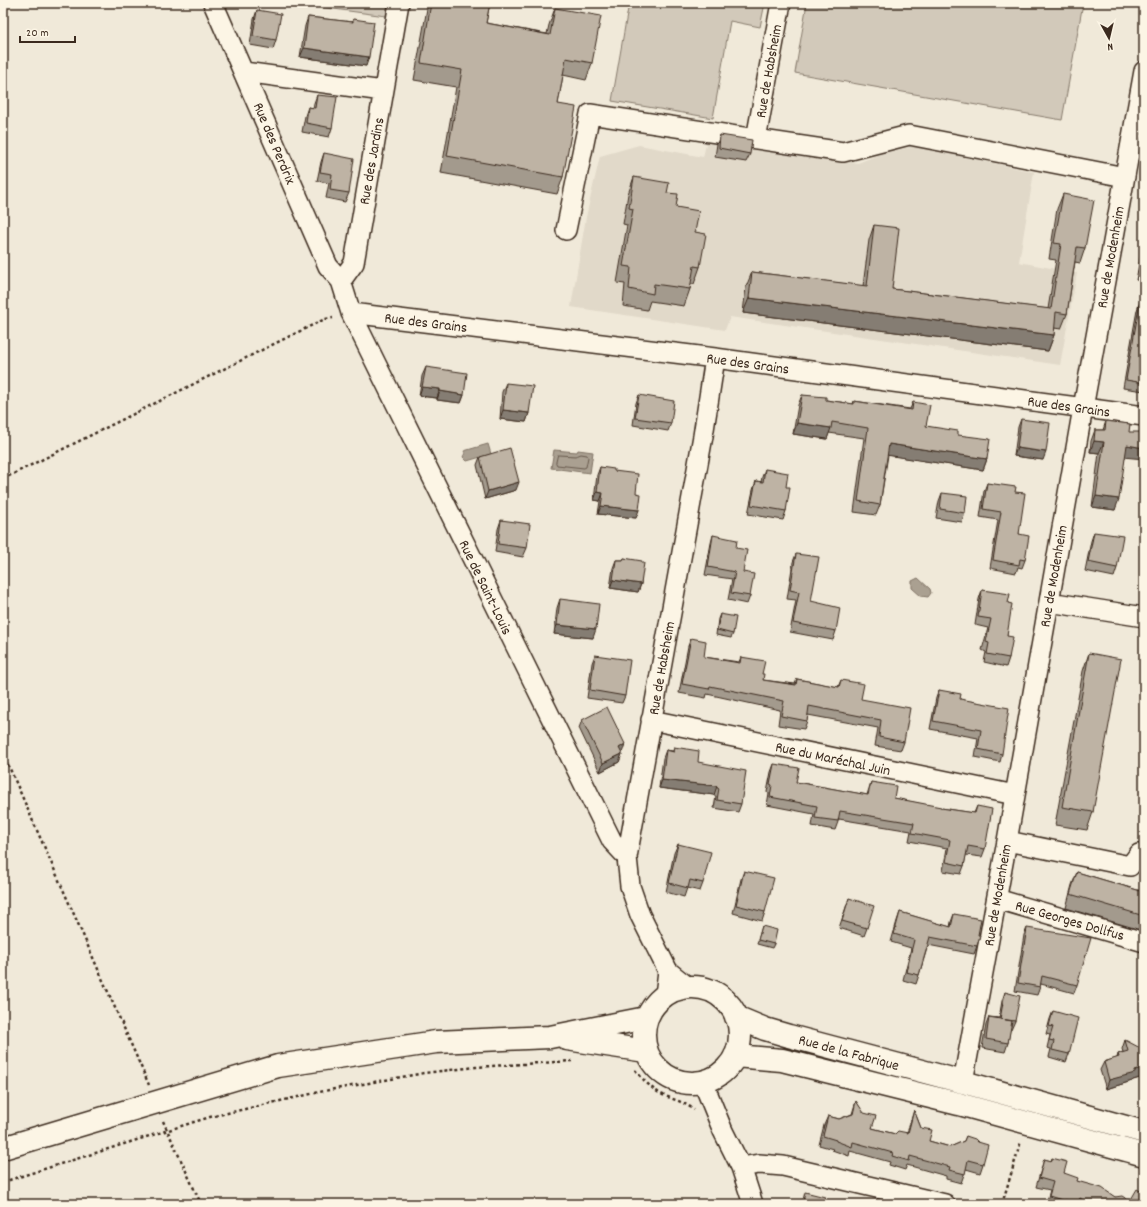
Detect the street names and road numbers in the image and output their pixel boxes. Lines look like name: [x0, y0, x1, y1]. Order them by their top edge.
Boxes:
street label: Rue de Habsheim: [751, 23, 789, 120]
street label: Rue des Perdrix: [246, 99, 300, 189]
street label: Rue des Jardins: [354, 116, 391, 207]
street label: Rue de Modenheim: [1092, 205, 1132, 310]
street label: Rue des Grains: [383, 308, 468, 340]
street label: Rue des Grains: [705, 348, 791, 382]
street label: Rue des Grains: [1026, 391, 1112, 425]
street label: Rue de Modenheim: [1035, 524, 1075, 629]
street label: Rue de Saint-Louis: [452, 537, 517, 639]
street label: Rue de Habsheim: [644, 620, 682, 717]
street label: Rue du Maréchal Juin: [773, 737, 892, 783]
street label: Rue de Modenheim: [979, 843, 1019, 948]
street label: Rue Georges Dollfus: [1012, 896, 1127, 948]
street label: Rue de la Fabrique: [796, 1030, 902, 1078]

